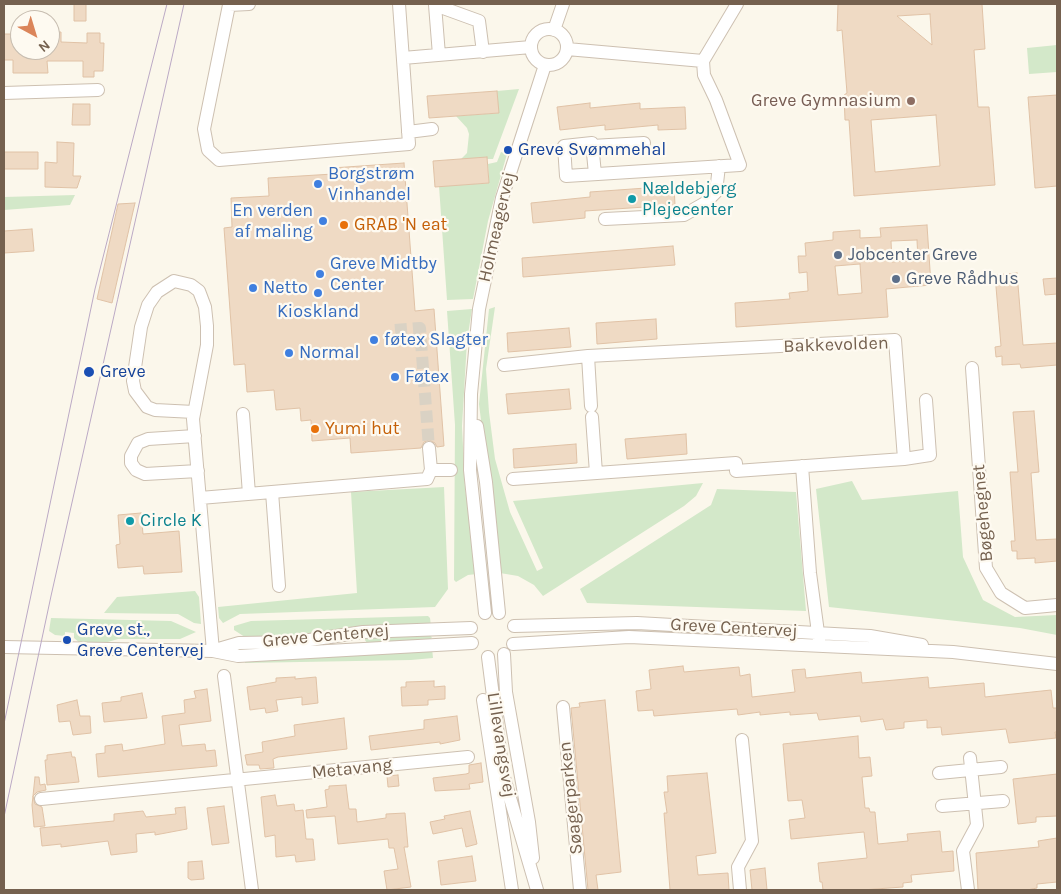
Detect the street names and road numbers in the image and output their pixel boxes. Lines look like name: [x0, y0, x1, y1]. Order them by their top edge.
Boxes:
street label: Holmeagervej: [474, 170, 520, 284]
street label: Bakkevolden: [783, 332, 889, 358]
street label: Bøgehegnet: [968, 463, 998, 563]
street label: Greve Centervej: [670, 614, 798, 642]
street label: Greve Centervej: [262, 620, 390, 652]
street label: Lillevangsvej: [482, 691, 520, 799]
street label: Søagerparken: [554, 740, 588, 856]
street label: Metavang: [311, 754, 393, 784]

